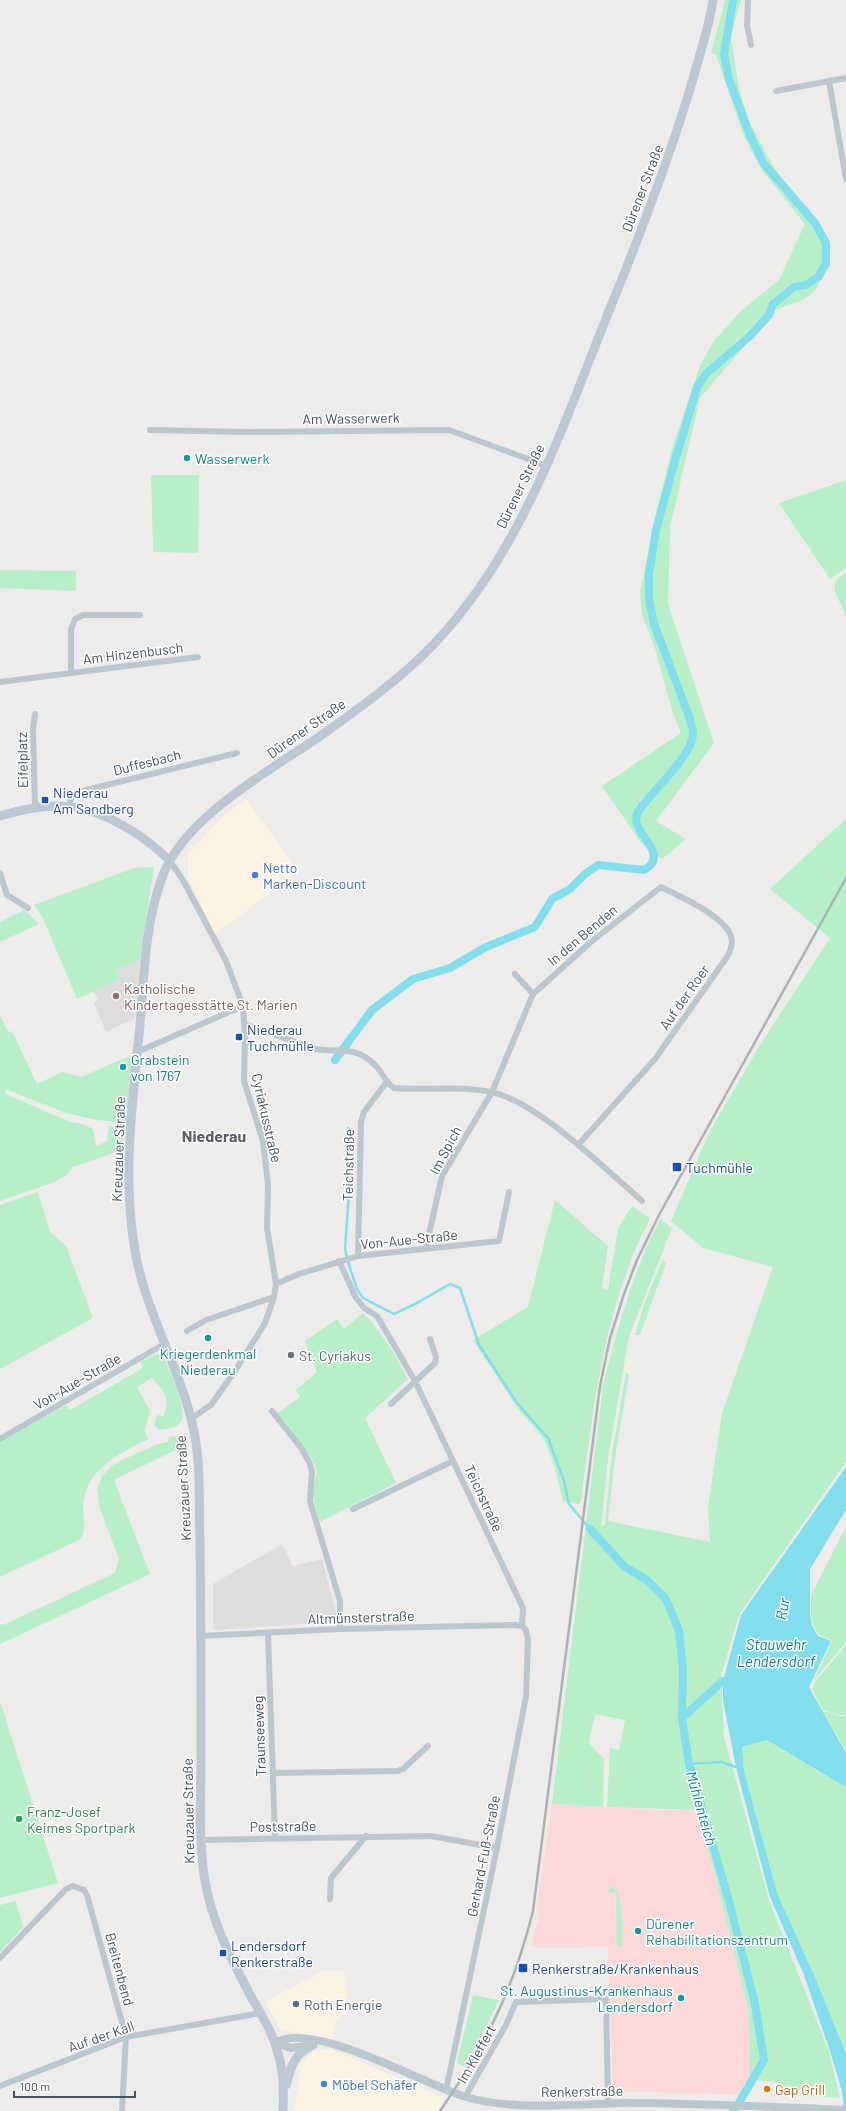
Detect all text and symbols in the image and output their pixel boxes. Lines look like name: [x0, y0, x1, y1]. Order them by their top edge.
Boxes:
street label: Dürener Straße: [618, 142, 666, 234]
street label: Am Wasserwerk: [302, 409, 400, 427]
street label: Dürener Straße: [492, 441, 548, 531]
place label: Wasserwerk: [195, 450, 269, 467]
marker: Wasserwerk: [182, 453, 192, 463]
street label: Am Hinzenbusch: [82, 638, 184, 668]
street label: Dürener Straße: [263, 695, 349, 761]
street label: Eifelplatz: [13, 732, 31, 788]
street label: Duffesbach: [111, 745, 183, 779]
place label: Niederau Am Sandberg: [53, 784, 134, 817]
marker: Niederau Am Sandberg: [40, 795, 50, 805]
place label: Netto Marken-Discount: [263, 859, 366, 892]
marker: Netto Marken-Discount: [250, 870, 260, 880]
street label: In den Benden: [544, 901, 620, 969]
street label: Auf der Roer: [655, 961, 713, 1033]
place label: Katholische Kindertagesstätte St. Marien: [124, 980, 298, 1013]
marker: Katholische Kindertagesstätte St. Marien: [111, 991, 121, 1001]
place label: Niederau Tuchmühle: [247, 1021, 314, 1054]
marker: Niederau Tuchmühle: [234, 1032, 244, 1042]
place label: Grabstein von 1767: [131, 1051, 190, 1084]
marker: Grabstein von 1767: [118, 1062, 128, 1072]
street label: Cyriakusstraße: [248, 1072, 286, 1164]
street label: Kreuzauer Straße: [108, 1096, 128, 1202]
street label: Im Spich: [425, 1123, 465, 1177]
district label: Niederau: [182, 1126, 246, 1145]
street label: Teichstraße: [339, 1129, 357, 1201]
place label: Tuchmühle: [686, 1159, 753, 1176]
marker: Tuchmühle: [671, 1161, 683, 1173]
street label: Von-Aue-Straße: [359, 1225, 459, 1253]
marker: Kriegerdenkmal Niederau: [203, 1333, 213, 1343]
place label: Kriegerdenkmal Niederau: [160, 1345, 256, 1378]
place label: St. Cyriakus: [299, 1347, 371, 1364]
street label: Von-Aue-Straße: [30, 1349, 124, 1413]
marker: St. Cyriakus: [286, 1350, 296, 1360]
street label: Kreuzauer Straße: [172, 1435, 194, 1541]
street label: Teichstraße: [461, 1462, 507, 1534]
water label: Rur: [771, 1596, 793, 1621]
street label: Altmünsterstraße: [307, 1607, 415, 1627]
water label: Stauwehr Lendersdorf: [737, 1635, 816, 1670]
street label: Traunseeweg: [249, 1695, 269, 1777]
street label: Kreuzauer Straße: [179, 1758, 197, 1864]
water label: Mühlenteich: [683, 1769, 721, 1848]
street label: Gerhard-Fuß-Straße: [463, 1794, 503, 1918]
place label: Franz-Josef Keimes Sportpark: [27, 1803, 136, 1836]
marker: Franz-Josef Keimes Sportpark: [14, 1814, 24, 1824]
street label: Poststraße: [249, 1817, 317, 1835]
place label: Dürener Rehabilitationszentrum: [646, 1915, 788, 1948]
marker: Dürener Rehabilitationszentrum: [633, 1926, 643, 1936]
street label: Breitenbend: [102, 1931, 138, 2007]
place label: Lendersdorf Renkerstraße: [231, 1937, 313, 1970]
marker: Lendersdorf Renkerstraße: [218, 1948, 228, 1958]
place label: Renkerstraße/Krankenhaus: [532, 1960, 699, 1977]
marker: Renkerstraße/Krankenhaus: [517, 1962, 529, 1974]
place label: St. Augustinus-Krankenhaus Lendersdorf: [500, 1982, 673, 2015]
marker: St. Augustinus-Krankenhaus Lendersdorf: [676, 1993, 686, 2003]
place label: Roth Energie: [304, 1996, 382, 2013]
marker: Roth Energie: [291, 1999, 301, 2009]
street label: Auf der Kall: [66, 2017, 136, 2055]
street label: Im Kleffert: [453, 2022, 499, 2086]
scale bar: [14, 2073, 135, 2099]
place label: Möbel Schäfer: [332, 2076, 418, 2093]
text: 100 m: [20, 2079, 50, 2093]
marker: Möbel Schäfer: [319, 2079, 329, 2089]
place label: Gap Grill: [775, 2081, 825, 2098]
street label: Renkerstraße: [541, 2082, 623, 2100]
marker: Gap Grill: [762, 2084, 772, 2094]

